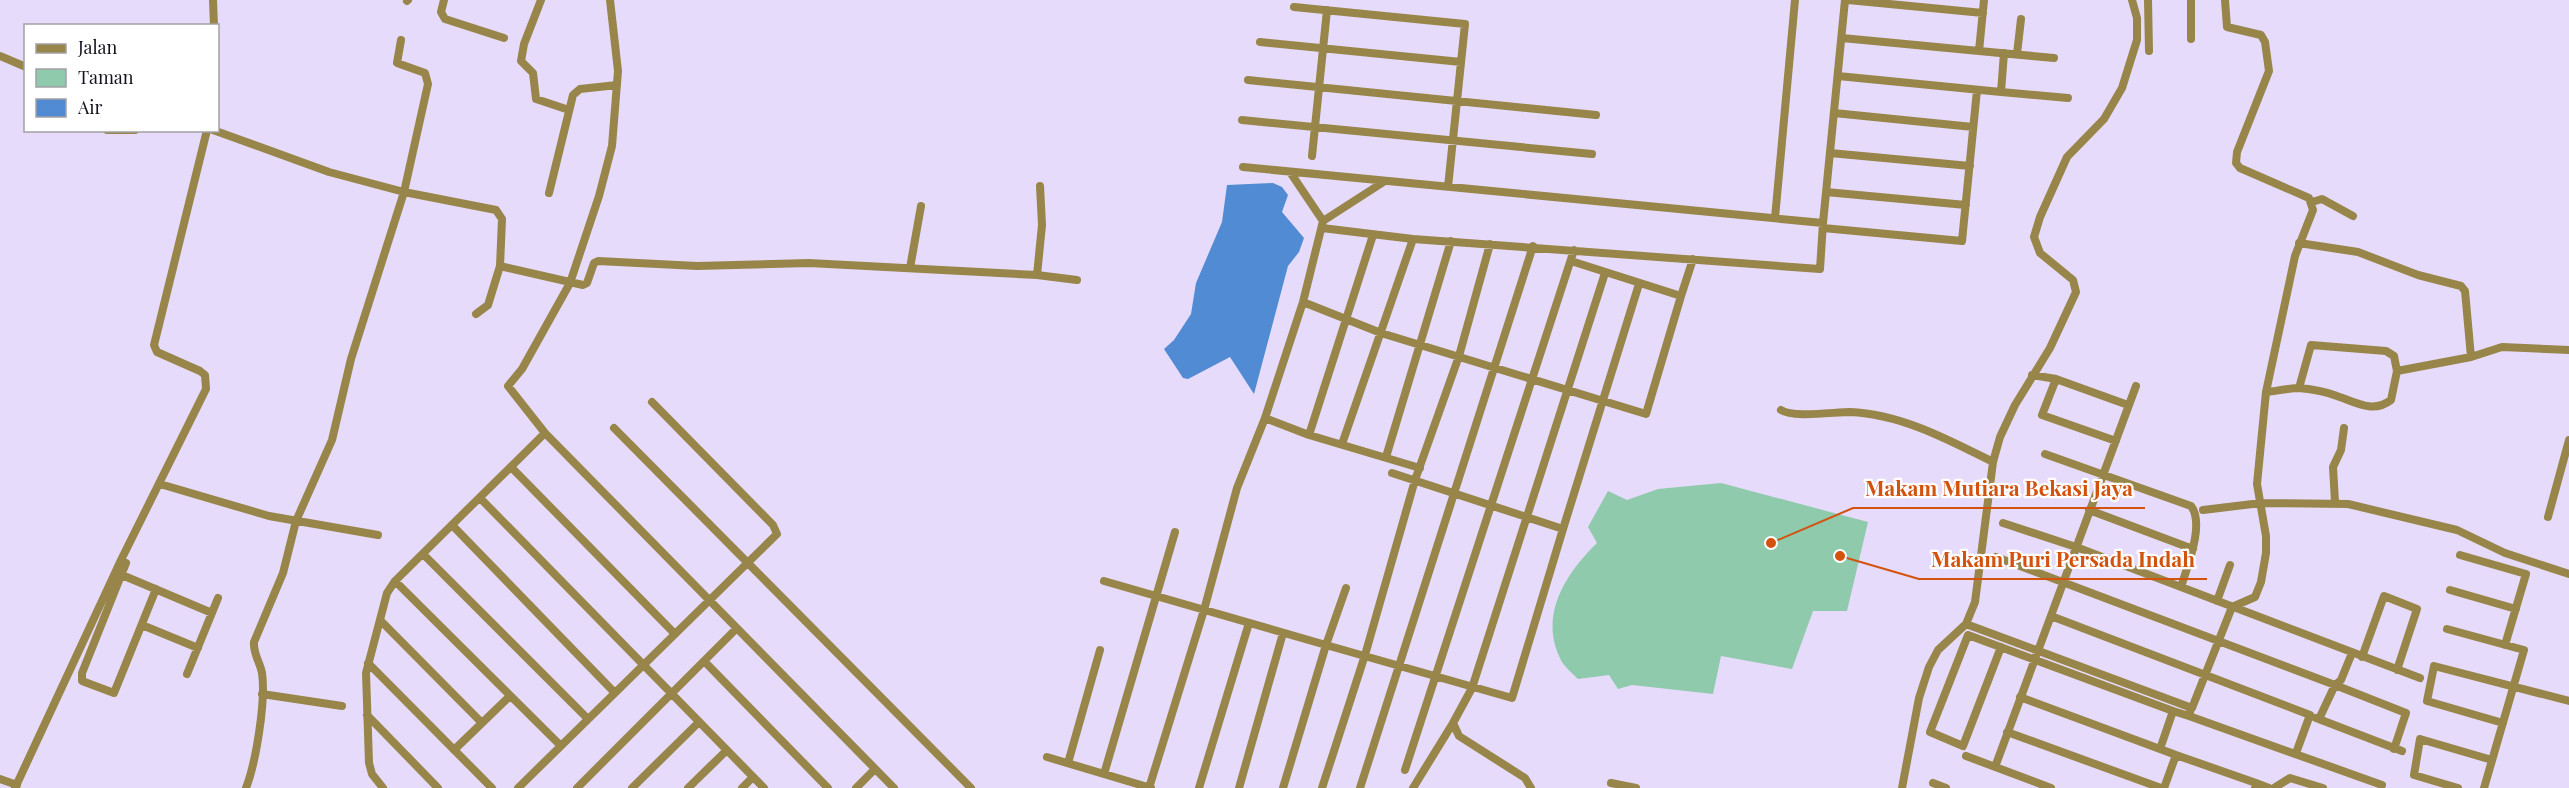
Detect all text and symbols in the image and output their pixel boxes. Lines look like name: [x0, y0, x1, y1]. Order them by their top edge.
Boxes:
legend: [24, 24, 219, 132]
text: Jalan: [77, 35, 118, 59]
text: Taman: [78, 65, 134, 89]
text: Air: [77, 95, 103, 119]
callout: Makam Mutiara Bekasi Jaya: [1853, 469, 2145, 508]
text: Makam Mutiara Bekasi Jaya: [1865, 473, 2133, 501]
callout: Makam Puri Persada Indah: [1919, 540, 2207, 579]
text: Makam Puri Persada Indah: [1931, 544, 2195, 572]

